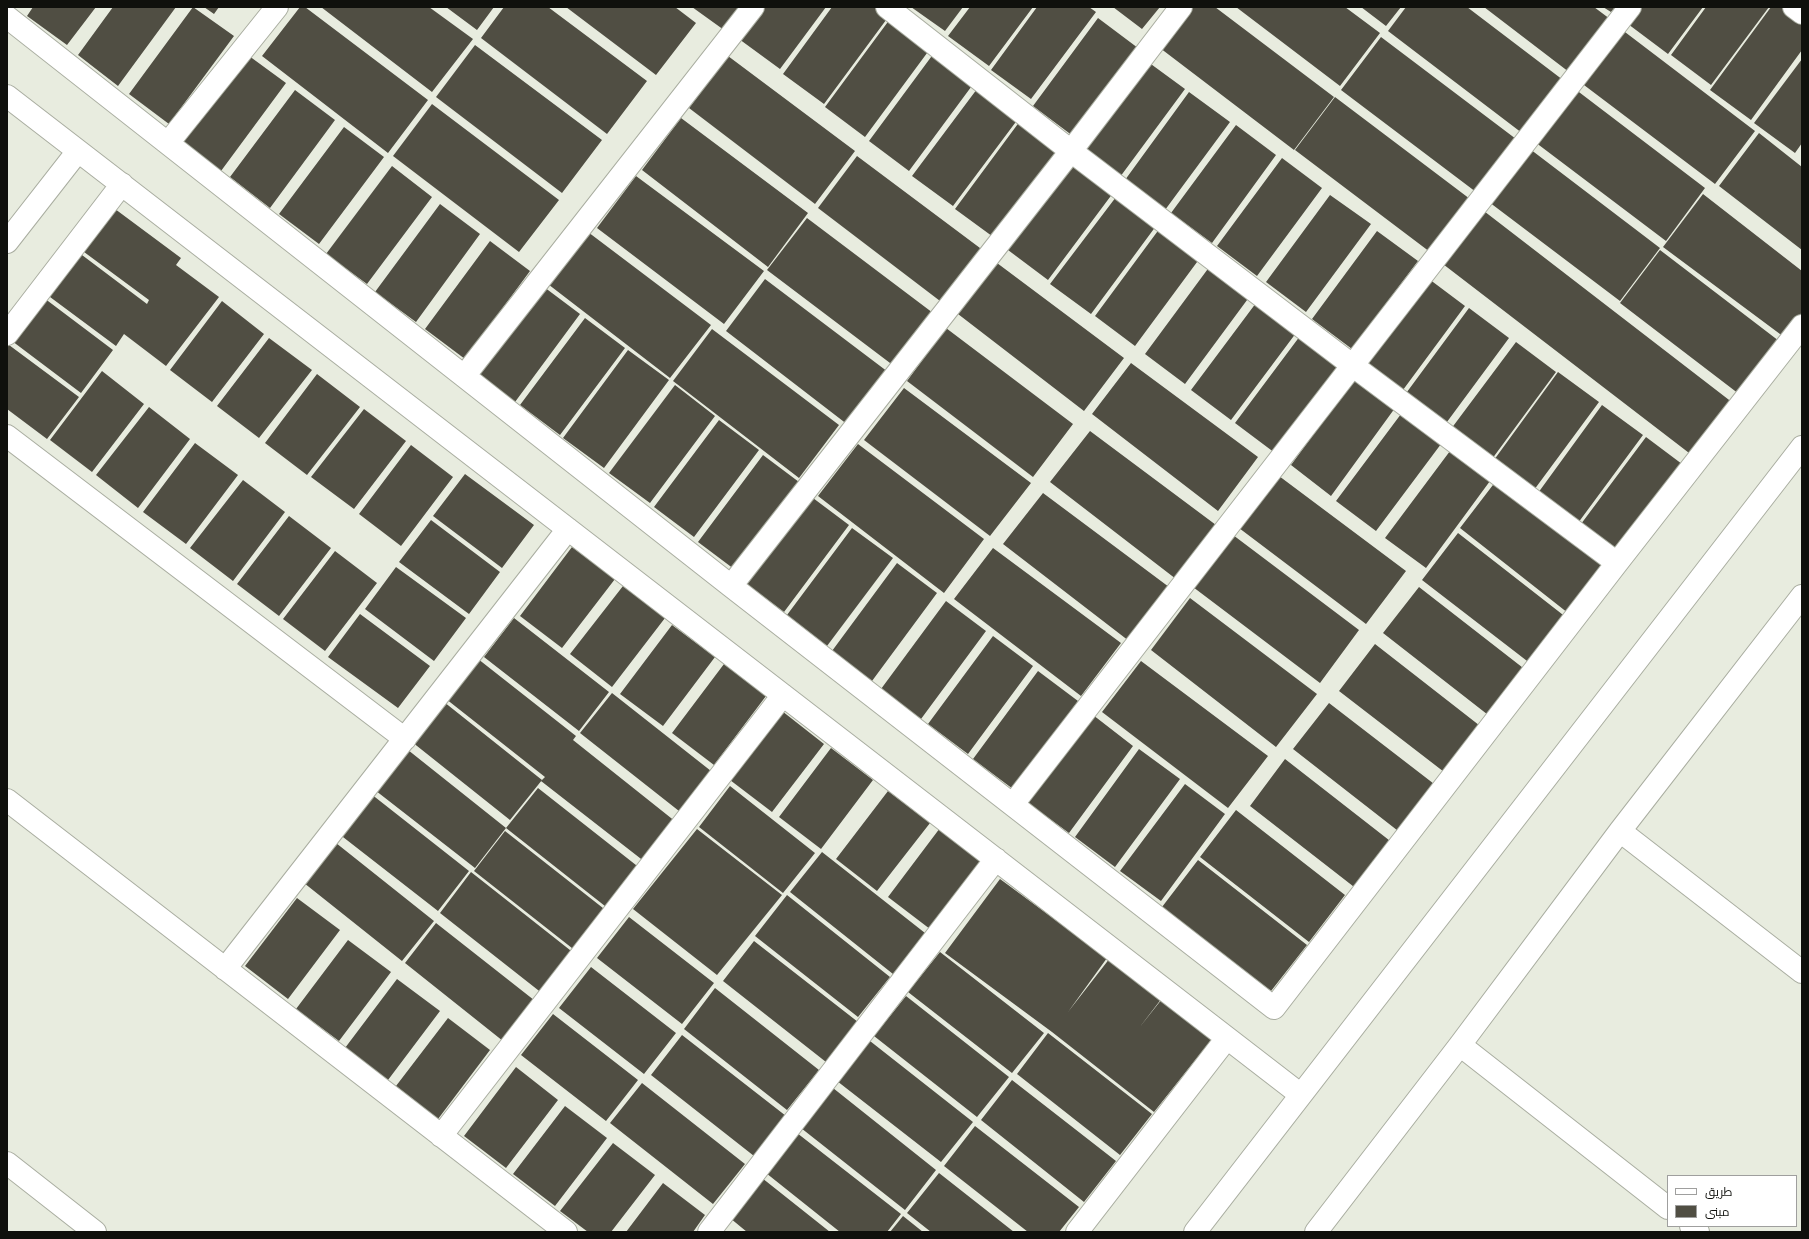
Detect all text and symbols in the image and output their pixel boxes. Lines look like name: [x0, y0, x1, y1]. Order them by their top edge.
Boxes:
legend: [1667, 1175, 1797, 1227]
text: طريق: [1705, 1185, 1732, 1199]
text: مبنى: [1705, 1205, 1730, 1219]

